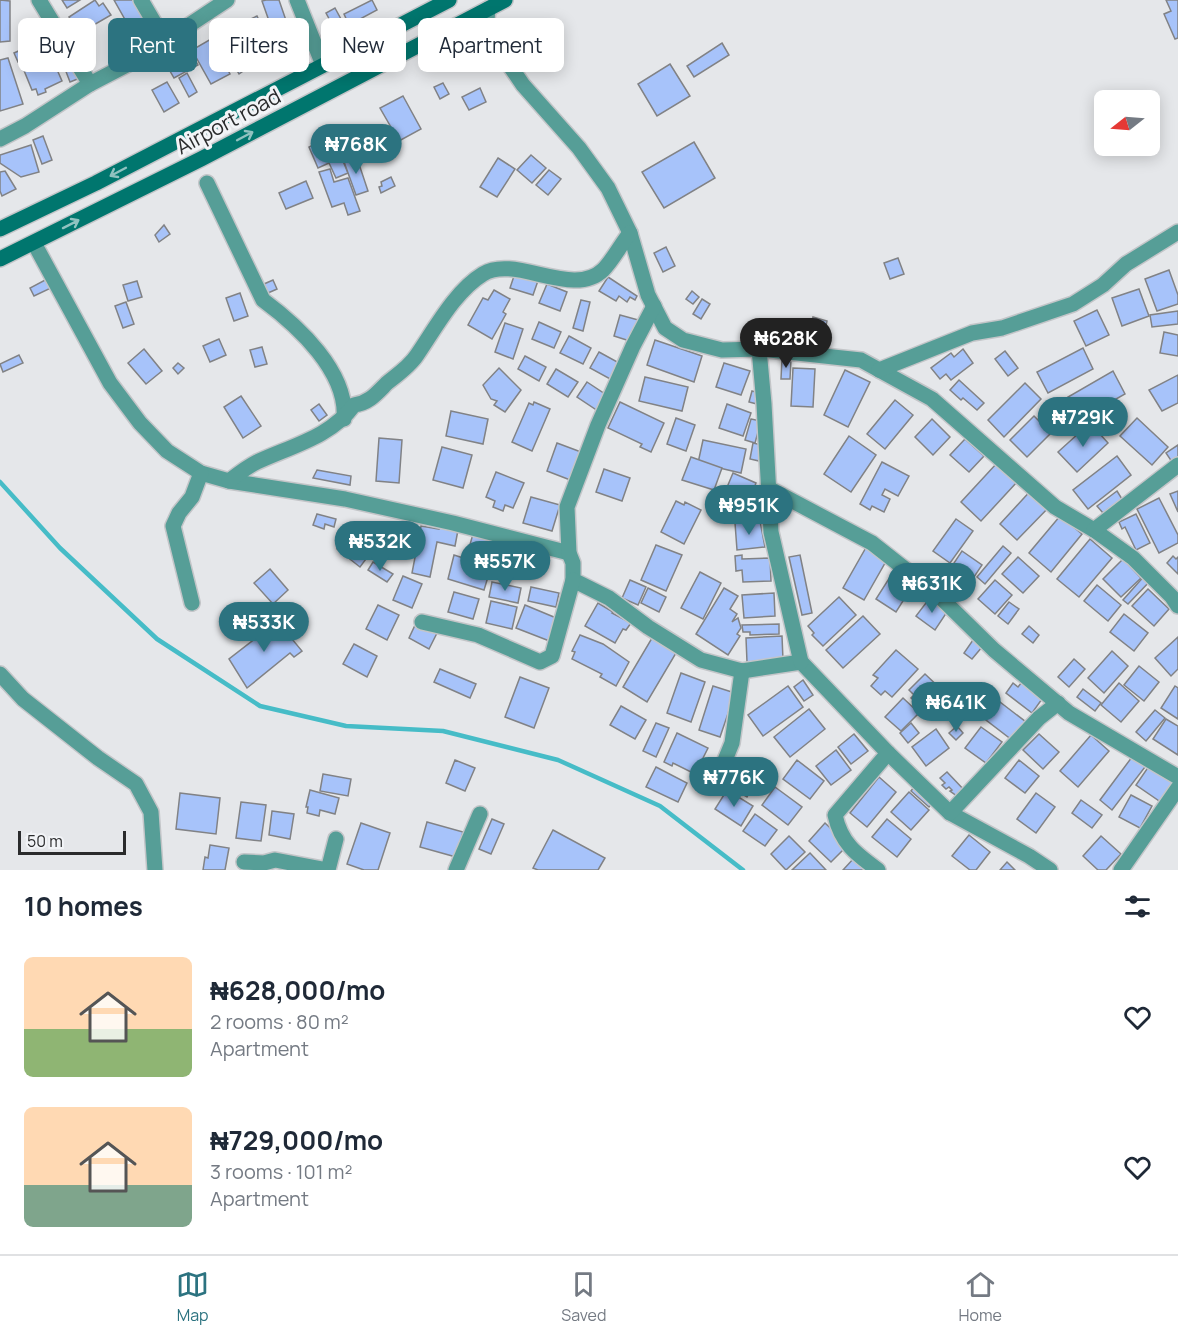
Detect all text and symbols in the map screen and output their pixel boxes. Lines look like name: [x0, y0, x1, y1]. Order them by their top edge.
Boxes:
chip: Buy: [18, 18, 96, 72]
chip: Rent: [108, 18, 197, 72]
chip: Filters: [209, 18, 309, 72]
chip: New: [321, 18, 406, 72]
chip: Apartment: [418, 18, 564, 72]
street label: Airport road: [171, 82, 285, 160]
north arrow: [1094, 90, 1160, 156]
map controls: [1094, 90, 1160, 156]
pin: ₦768K: [314, 124, 398, 175]
one-way arrow: [236, 130, 253, 142]
text: ₦768K: [325, 130, 387, 157]
one-way arrow: [110, 166, 127, 178]
one-way arrow: [62, 218, 80, 229]
pin: ₦628K: [744, 318, 828, 369]
text: ₦628K: [754, 324, 818, 351]
pin: ₦729K: [1041, 397, 1125, 448]
text: ₦729K: [1052, 403, 1114, 430]
pin: ₦951K: [707, 485, 791, 536]
text: ₦951K: [719, 491, 779, 518]
pin: ₦532K: [338, 521, 422, 572]
text: ₦532K: [349, 527, 411, 554]
pin: ₦557K: [463, 541, 547, 592]
text: ₦557K: [474, 547, 536, 574]
pin: ₦631K: [890, 563, 974, 614]
text: ₦631K: [902, 569, 962, 596]
pin: ₦533K: [222, 602, 306, 653]
text: ₦533K: [233, 608, 295, 635]
pin: ₦641K: [914, 682, 998, 733]
text: ₦641K: [926, 688, 986, 715]
pin: ₦776K: [692, 757, 776, 808]
text: ₦776K: [703, 763, 765, 790]
scale bar: [18, 828, 126, 856]
text: 50 m: [27, 830, 63, 852]
text: 10 homes: [24, 888, 143, 924]
icon: filters: [1121, 890, 1154, 923]
text: ₦628,000/mo: [210, 972, 385, 1008]
icon: home: [72, 981, 144, 1053]
icon: heart: [1121, 1001, 1154, 1034]
text: 2 rooms · 80 m²: [210, 1008, 349, 1035]
text: Apartment: [210, 1035, 309, 1062]
text: ₦729,000/mo: [210, 1122, 383, 1158]
icon: home: [72, 1131, 144, 1203]
icon: heart: [1121, 1151, 1154, 1184]
text: 3 rooms · 101 m²: [210, 1158, 352, 1185]
text: Apartment: [210, 1185, 309, 1212]
tab: Map: [176, 1268, 209, 1326]
tab: Saved: [561, 1268, 606, 1326]
tab: Home: [959, 1268, 1002, 1326]

